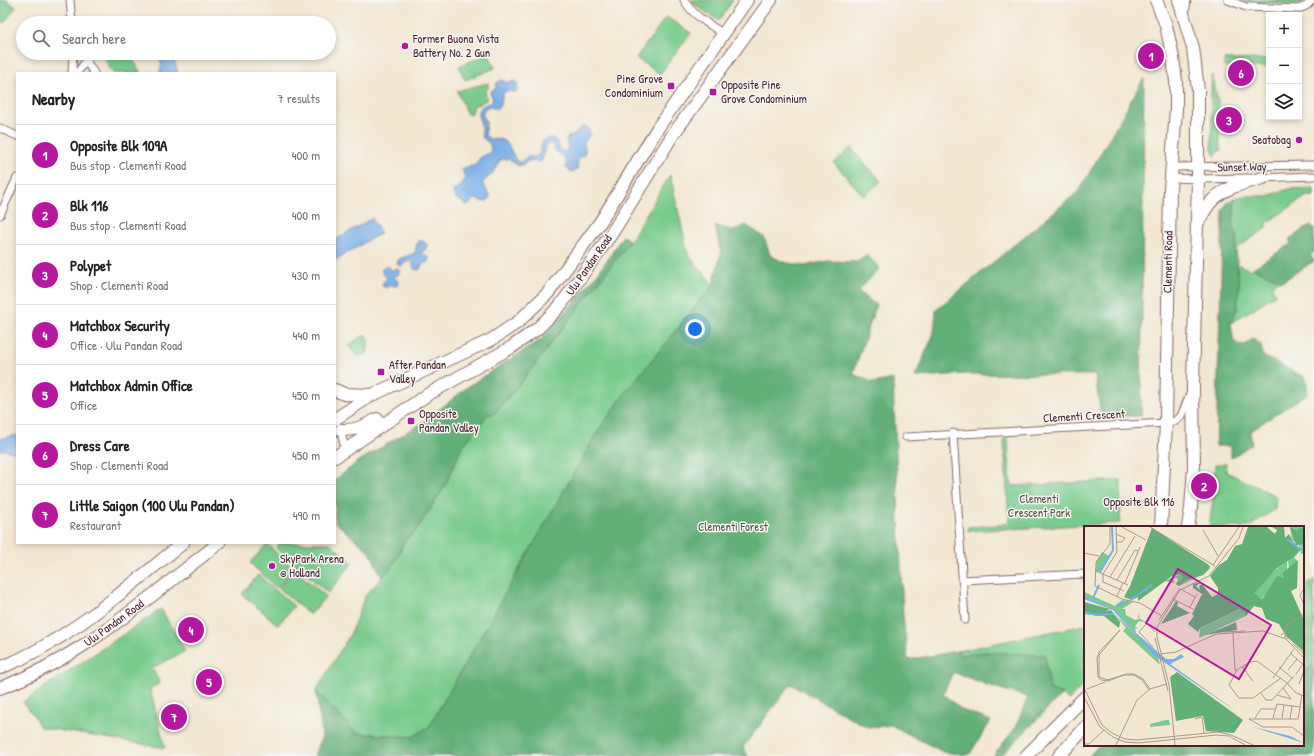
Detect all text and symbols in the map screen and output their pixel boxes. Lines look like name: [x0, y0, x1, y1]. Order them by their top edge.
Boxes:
map controls: [1266, 12, 1302, 120]
button: +: [1266, 12, 1302, 48]
search box: [16, 16, 336, 60]
icon: search: [30, 27, 52, 49]
text: Search here: [62, 28, 126, 49]
place label: Former Buona Vista Battery No. 2 Gun: [412, 30, 499, 61]
marker: Former Buona Vista Battery No. 2 Gun: [400, 41, 410, 51]
pin: 1: [1138, 41, 1164, 71]
button: −: [1266, 48, 1302, 84]
pin: 6: [1228, 58, 1254, 88]
place label: Pine Grove Condominium: [605, 70, 663, 101]
place label: Opposite Pine Grove Condominium: [721, 76, 807, 107]
marker: Pine Grove Condominium: [666, 81, 676, 91]
button: layers: [1266, 84, 1302, 120]
text: Nearby: [32, 87, 75, 110]
marker: Opposite Pine Grove Condominium: [708, 87, 718, 97]
text: 7 results: [277, 89, 320, 107]
pin: 3: [1216, 105, 1242, 135]
place label: Seatobag: [1252, 131, 1291, 148]
text: Opposite Blk 109A: [70, 135, 167, 156]
marker: Seatobag: [1294, 135, 1304, 145]
text: 1: [43, 146, 47, 164]
text: 400 m: [292, 146, 320, 164]
text: Bus stop · Clementi Road: [70, 156, 186, 174]
street label: Sunset Way: [1217, 158, 1267, 175]
text: Blk 116: [70, 195, 108, 216]
text: 2: [42, 206, 48, 224]
text: 400 m: [292, 206, 320, 224]
text: Bus stop · Clementi Road: [70, 216, 186, 234]
street label: Clementi Road: [1158, 230, 1177, 293]
street label: Ulu Pandan Road: [561, 231, 616, 298]
text: Polypet: [70, 255, 111, 276]
text: 3: [42, 266, 48, 284]
text: 430 m: [292, 266, 320, 284]
text: Shop · Clementi Road: [70, 276, 168, 294]
text: Matchbox Security: [70, 315, 170, 336]
your location: [685, 319, 705, 339]
text: 4: [43, 326, 47, 344]
text: 440 m: [293, 326, 320, 344]
text: Office · Ulu Pandan Road: [70, 336, 182, 354]
place label: After Pandan Valley: [389, 356, 446, 387]
marker: After Pandan Valley: [376, 367, 386, 377]
text: Matchbox Admin Office: [70, 375, 193, 396]
text: 5: [42, 386, 48, 404]
text: 450 m: [292, 386, 320, 404]
text: Office: [70, 396, 97, 414]
place label: Opposite Pandan Valley: [419, 405, 479, 436]
street label: Clementi Crescent: [1043, 405, 1126, 426]
marker: Opposite Pandan Valley: [406, 416, 416, 426]
text: Dress Care: [70, 435, 130, 456]
text: 6: [42, 446, 48, 464]
text: 450 m: [292, 446, 320, 464]
text: Shop · Clementi Road: [70, 456, 168, 474]
pin: 2: [1191, 471, 1217, 501]
marker: Opposite Blk 116: [1134, 483, 1144, 493]
park label: Clementi Crescent Park: [1008, 490, 1070, 521]
place label: Opposite Blk 116: [1103, 493, 1175, 510]
text: Little Saigon (100 Ulu Pandan): [70, 495, 235, 516]
text: 7: [42, 506, 48, 524]
text: 490 m: [293, 506, 320, 524]
text: Restaurant: [70, 516, 121, 534]
park label: Clementi Forest: [698, 518, 769, 535]
inset map: [1084, 526, 1304, 746]
place label: SkyPark Arena @ Holland: [280, 550, 344, 581]
marker: SkyPark Arena @ Holland: [267, 561, 277, 571]
street label: Ulu Pandan Road: [80, 595, 147, 650]
pin: 4: [178, 615, 204, 645]
pin: 5: [196, 667, 222, 697]
pin: 7: [161, 702, 187, 732]

